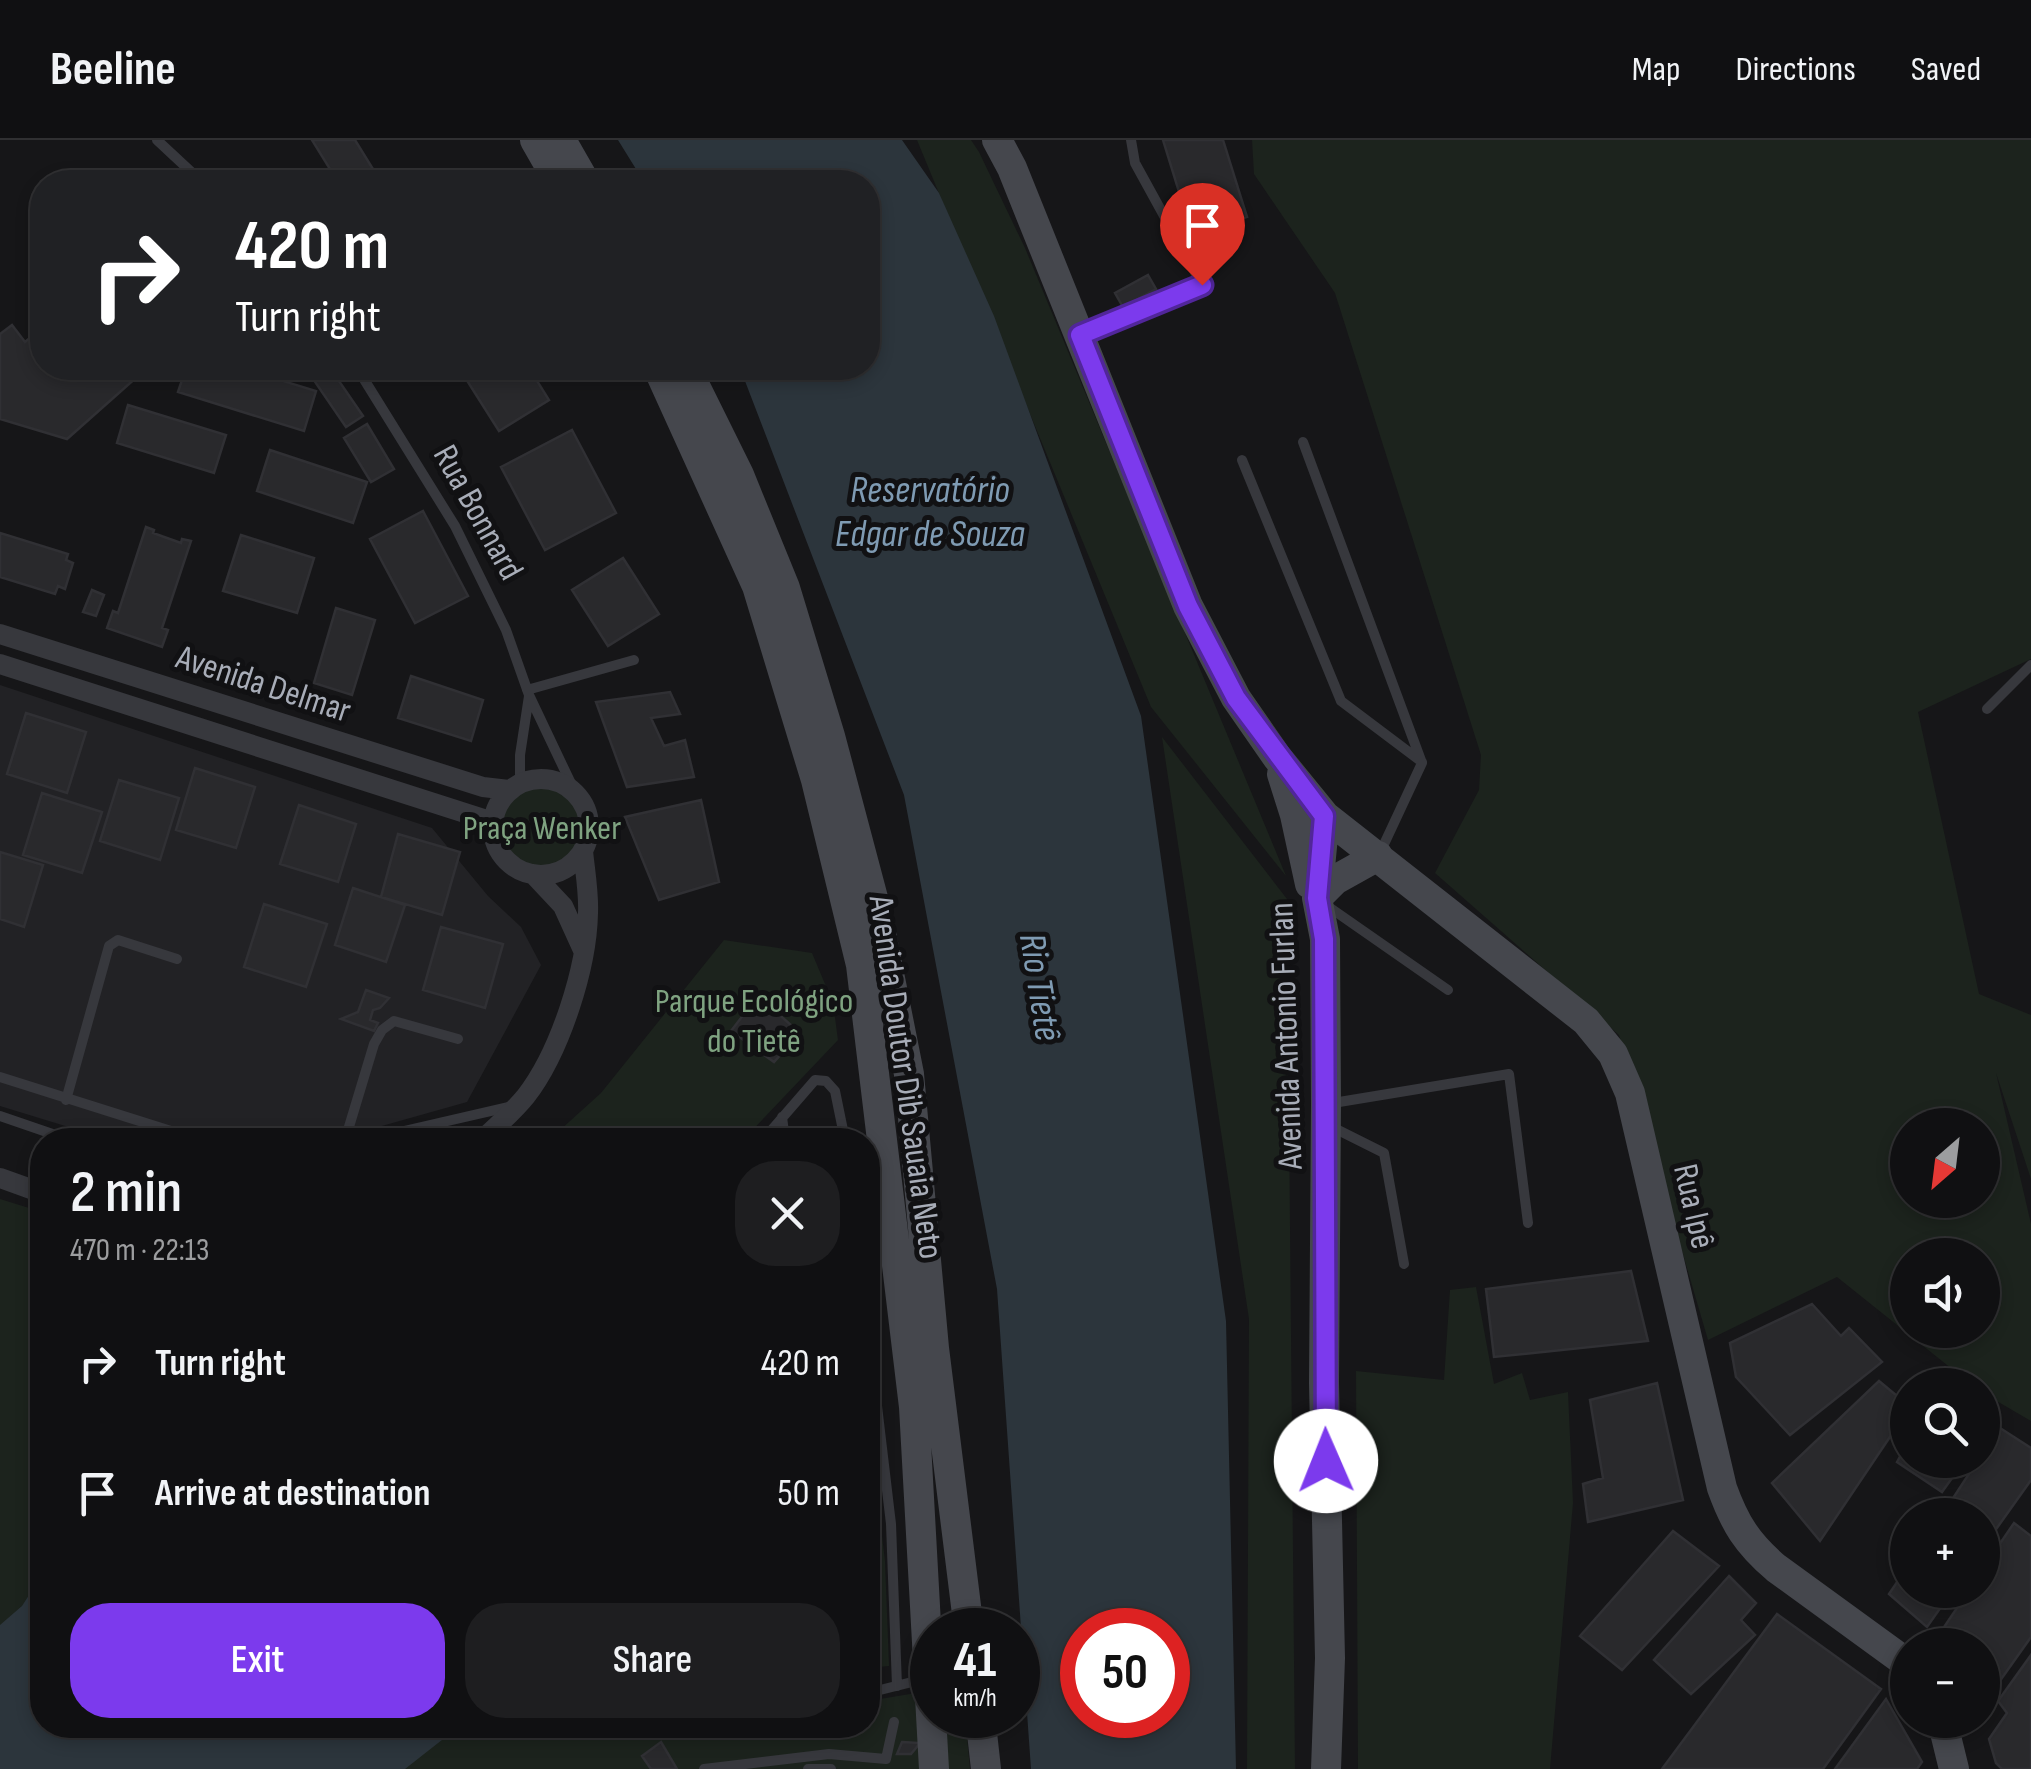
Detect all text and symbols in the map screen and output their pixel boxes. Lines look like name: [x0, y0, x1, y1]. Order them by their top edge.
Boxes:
text: Beeline: [50, 41, 176, 98]
text: Map: [1632, 48, 1681, 91]
text: Directions: [1736, 48, 1856, 91]
text: Saved: [1911, 48, 1981, 91]
pin: [1160, 183, 1245, 286]
icon: arrive: [1175, 198, 1230, 253]
text: 420 m: [235, 205, 389, 289]
icon: right: [70, 210, 200, 340]
text: Turn right: [235, 290, 381, 345]
street label: Rua Bonnard: [423, 438, 532, 588]
water label: Reservatório Edgar de Souza: [835, 468, 1025, 557]
street label: Avenida Delmar: [170, 636, 356, 733]
park label: Praça Wenker: [463, 807, 621, 850]
street label: Avenida Doutor Dib Sauaia Neto: [859, 892, 952, 1262]
street label: Avenida Antonio Furlan: [1260, 902, 1313, 1171]
water label: Rio Tietê: [1009, 930, 1070, 1044]
park label: Parque Ecológico do Tietê: [655, 980, 853, 1063]
north arrow: [1890, 1108, 2000, 1218]
map controls: [1890, 1108, 2000, 1738]
text: 2 min: [70, 1157, 182, 1229]
street label: Rua Ipê: [1663, 1160, 1724, 1253]
button: close: [735, 1161, 840, 1266]
text: 470 m · 22:13: [70, 1231, 209, 1270]
button: sound: [1890, 1238, 2000, 1348]
icon: right: [70, 1336, 125, 1391]
text: Turn right: [155, 1341, 286, 1386]
text: 420 m: [761, 1341, 840, 1386]
button: search: [1890, 1368, 2000, 1478]
position arrow: [1274, 1409, 1378, 1513]
icon: arrive: [70, 1466, 125, 1521]
text: Arrive at destination: [155, 1471, 430, 1516]
text: 50 m: [777, 1471, 840, 1516]
button: +: [1890, 1498, 2000, 1608]
button: Exit: [70, 1603, 445, 1718]
button: Share: [465, 1603, 840, 1718]
speed limit sign: 50: [1060, 1608, 1190, 1738]
button: −: [1890, 1628, 2000, 1738]
text: 41: [954, 1631, 996, 1691]
text: km/h: [953, 1683, 997, 1714]

